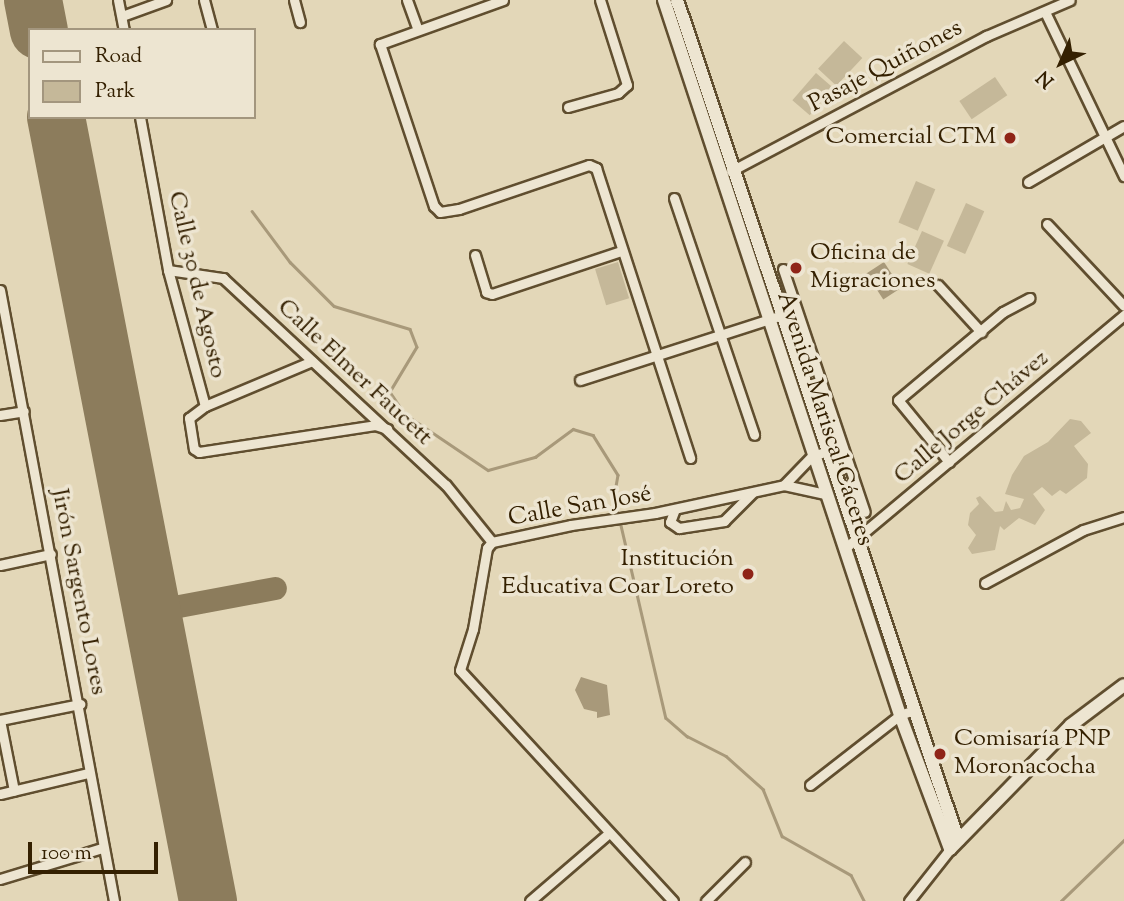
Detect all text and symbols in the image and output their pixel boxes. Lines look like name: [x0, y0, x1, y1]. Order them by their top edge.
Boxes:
street label: Pasaje Quiñones: [804, 14, 968, 120]
legend: [28, 28, 256, 119]
north arrow: [1026, 28, 1096, 98]
text: Road: [95, 42, 142, 72]
text: N: [1031, 63, 1061, 93]
text: Park: [95, 77, 135, 107]
place label: Comercial CTM: [826, 124, 996, 152]
marker: Comercial CTM: [1002, 130, 1018, 146]
street label: Calle 30 de Agosto: [160, 189, 232, 381]
place label: Oficina de Migraciones: [810, 240, 935, 296]
marker: Oficina de Migraciones: [788, 260, 804, 276]
street label: Avenida Mariscal Cáceres: [769, 289, 879, 549]
street label: Calle Elmer Faucett: [271, 294, 437, 452]
street label: Calle Jorge Chávez: [889, 345, 1055, 491]
street label: Calle San José: [506, 480, 654, 534]
street label: Jirón Sargento Lores: [44, 486, 112, 698]
place label: Institución Educativa Coar Loreto: [501, 546, 734, 602]
marker: Institución Educativa Coar Loreto: [740, 566, 756, 582]
place label: Comisaría PNP Moronacocha: [954, 726, 1110, 782]
marker: Comisaría PNP Moronacocha: [932, 746, 948, 762]
scale bar: [32, 828, 161, 872]
text: 100 m: [41, 839, 92, 869]

